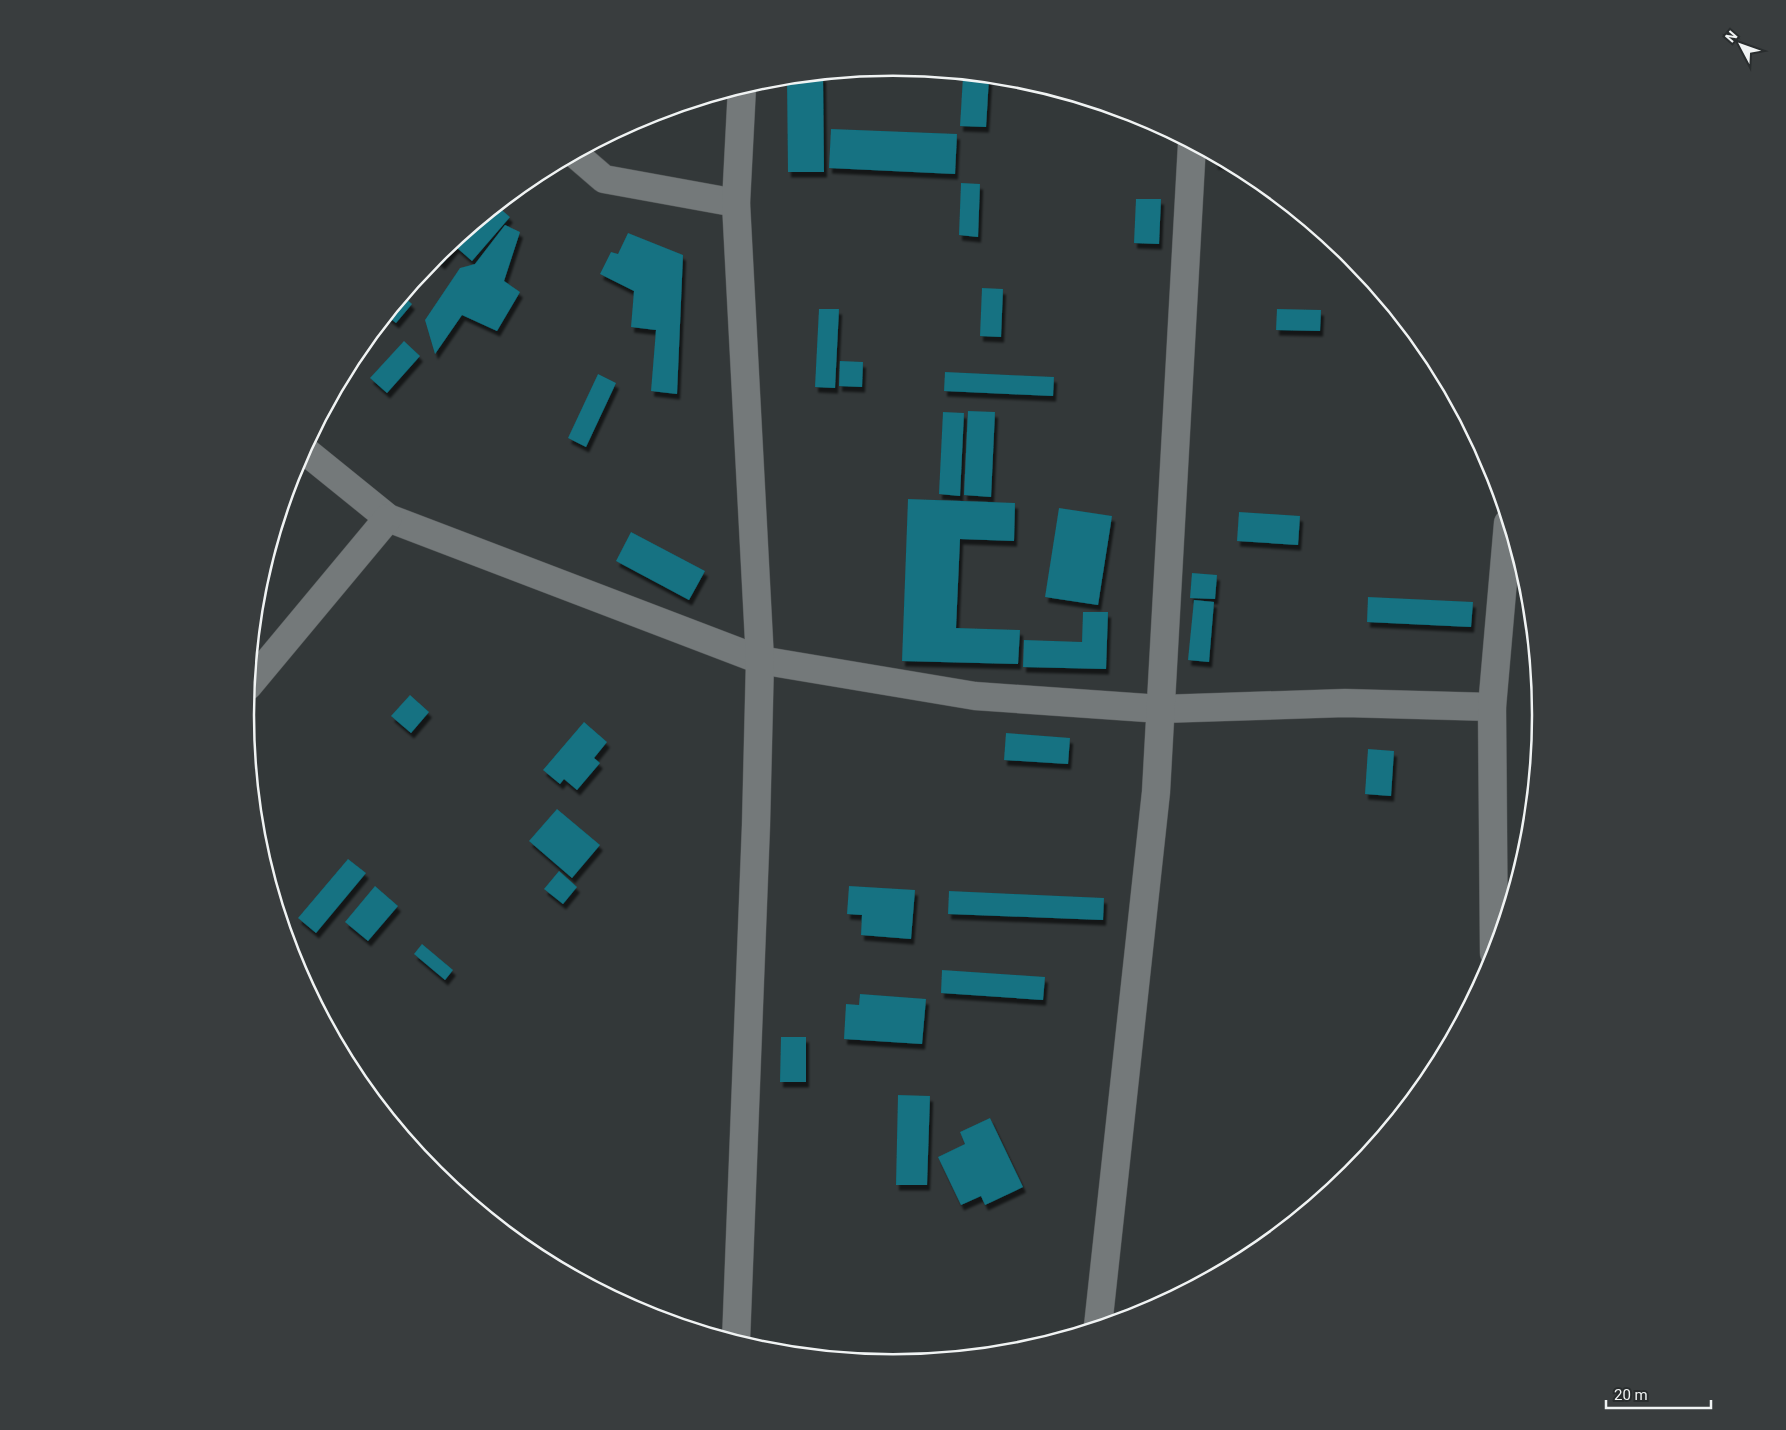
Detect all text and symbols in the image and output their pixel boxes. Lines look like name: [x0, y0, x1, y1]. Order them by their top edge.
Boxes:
north arrow: [1716, 20, 1766, 70]
text: N: [1722, 27, 1740, 45]
scale bar: [1606, 1378, 1711, 1410]
text: 20 m: [1614, 1386, 1648, 1404]

